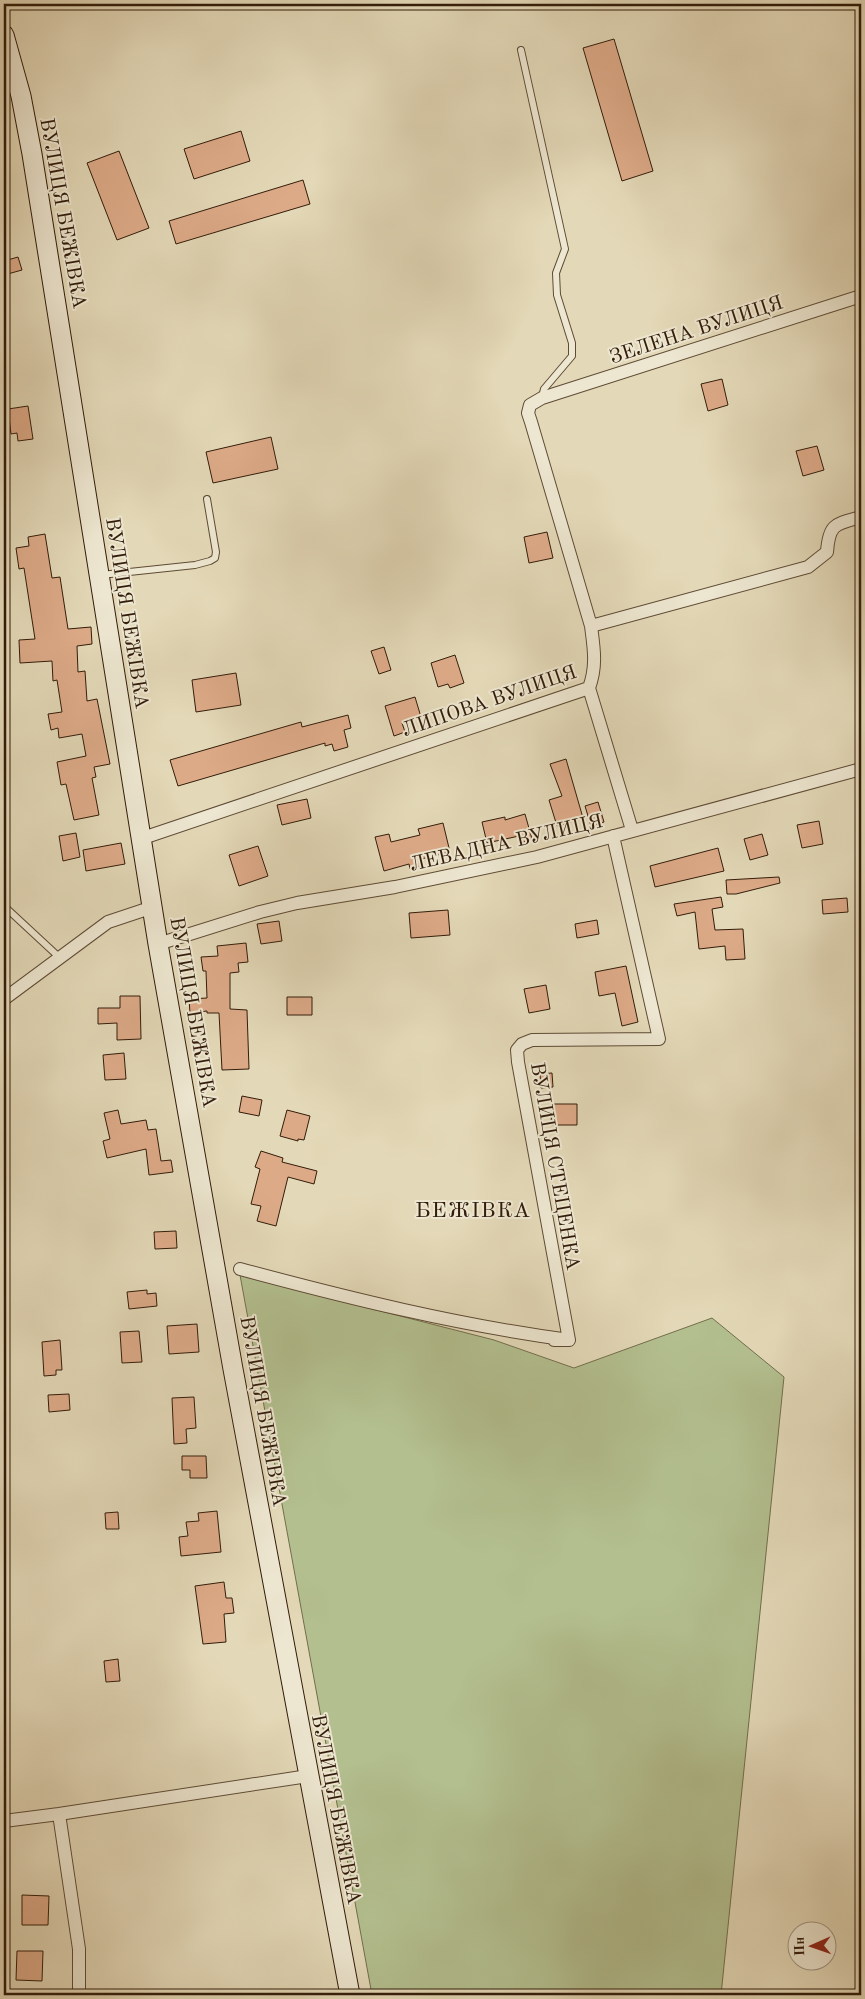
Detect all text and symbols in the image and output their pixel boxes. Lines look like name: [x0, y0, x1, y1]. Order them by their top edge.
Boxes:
street label: ВУЛИЦЯ БЕЖІВКА: [35, 116, 89, 310]
street label: ЗЕЛЕНА ВУЛИЦЯ: [607, 293, 786, 368]
street label: ВУЛИЦЯ БЕЖІВКА: [101, 516, 151, 710]
street label: ЛИПОВА ВУЛИЦЯ: [400, 663, 580, 741]
street label: ЛЕВАДНА ВУЛИЦЯ: [408, 812, 605, 876]
street label: ВУЛИЦЯ БЕЖІВКА: [165, 915, 219, 1109]
street label: ВУЛИЦЯ СТЕЦЕНКА: [526, 1061, 582, 1272]
district label: БЕЖІВКА: [415, 1200, 531, 1222]
street label: ВУЛИЦЯ БЕЖІВКА: [235, 1314, 289, 1508]
street label: ВУЛИЦЯ БЕЖІВКА: [307, 1713, 363, 1906]
north arrow: [788, 1922, 838, 1972]
text: Пн: [793, 1936, 807, 1956]

